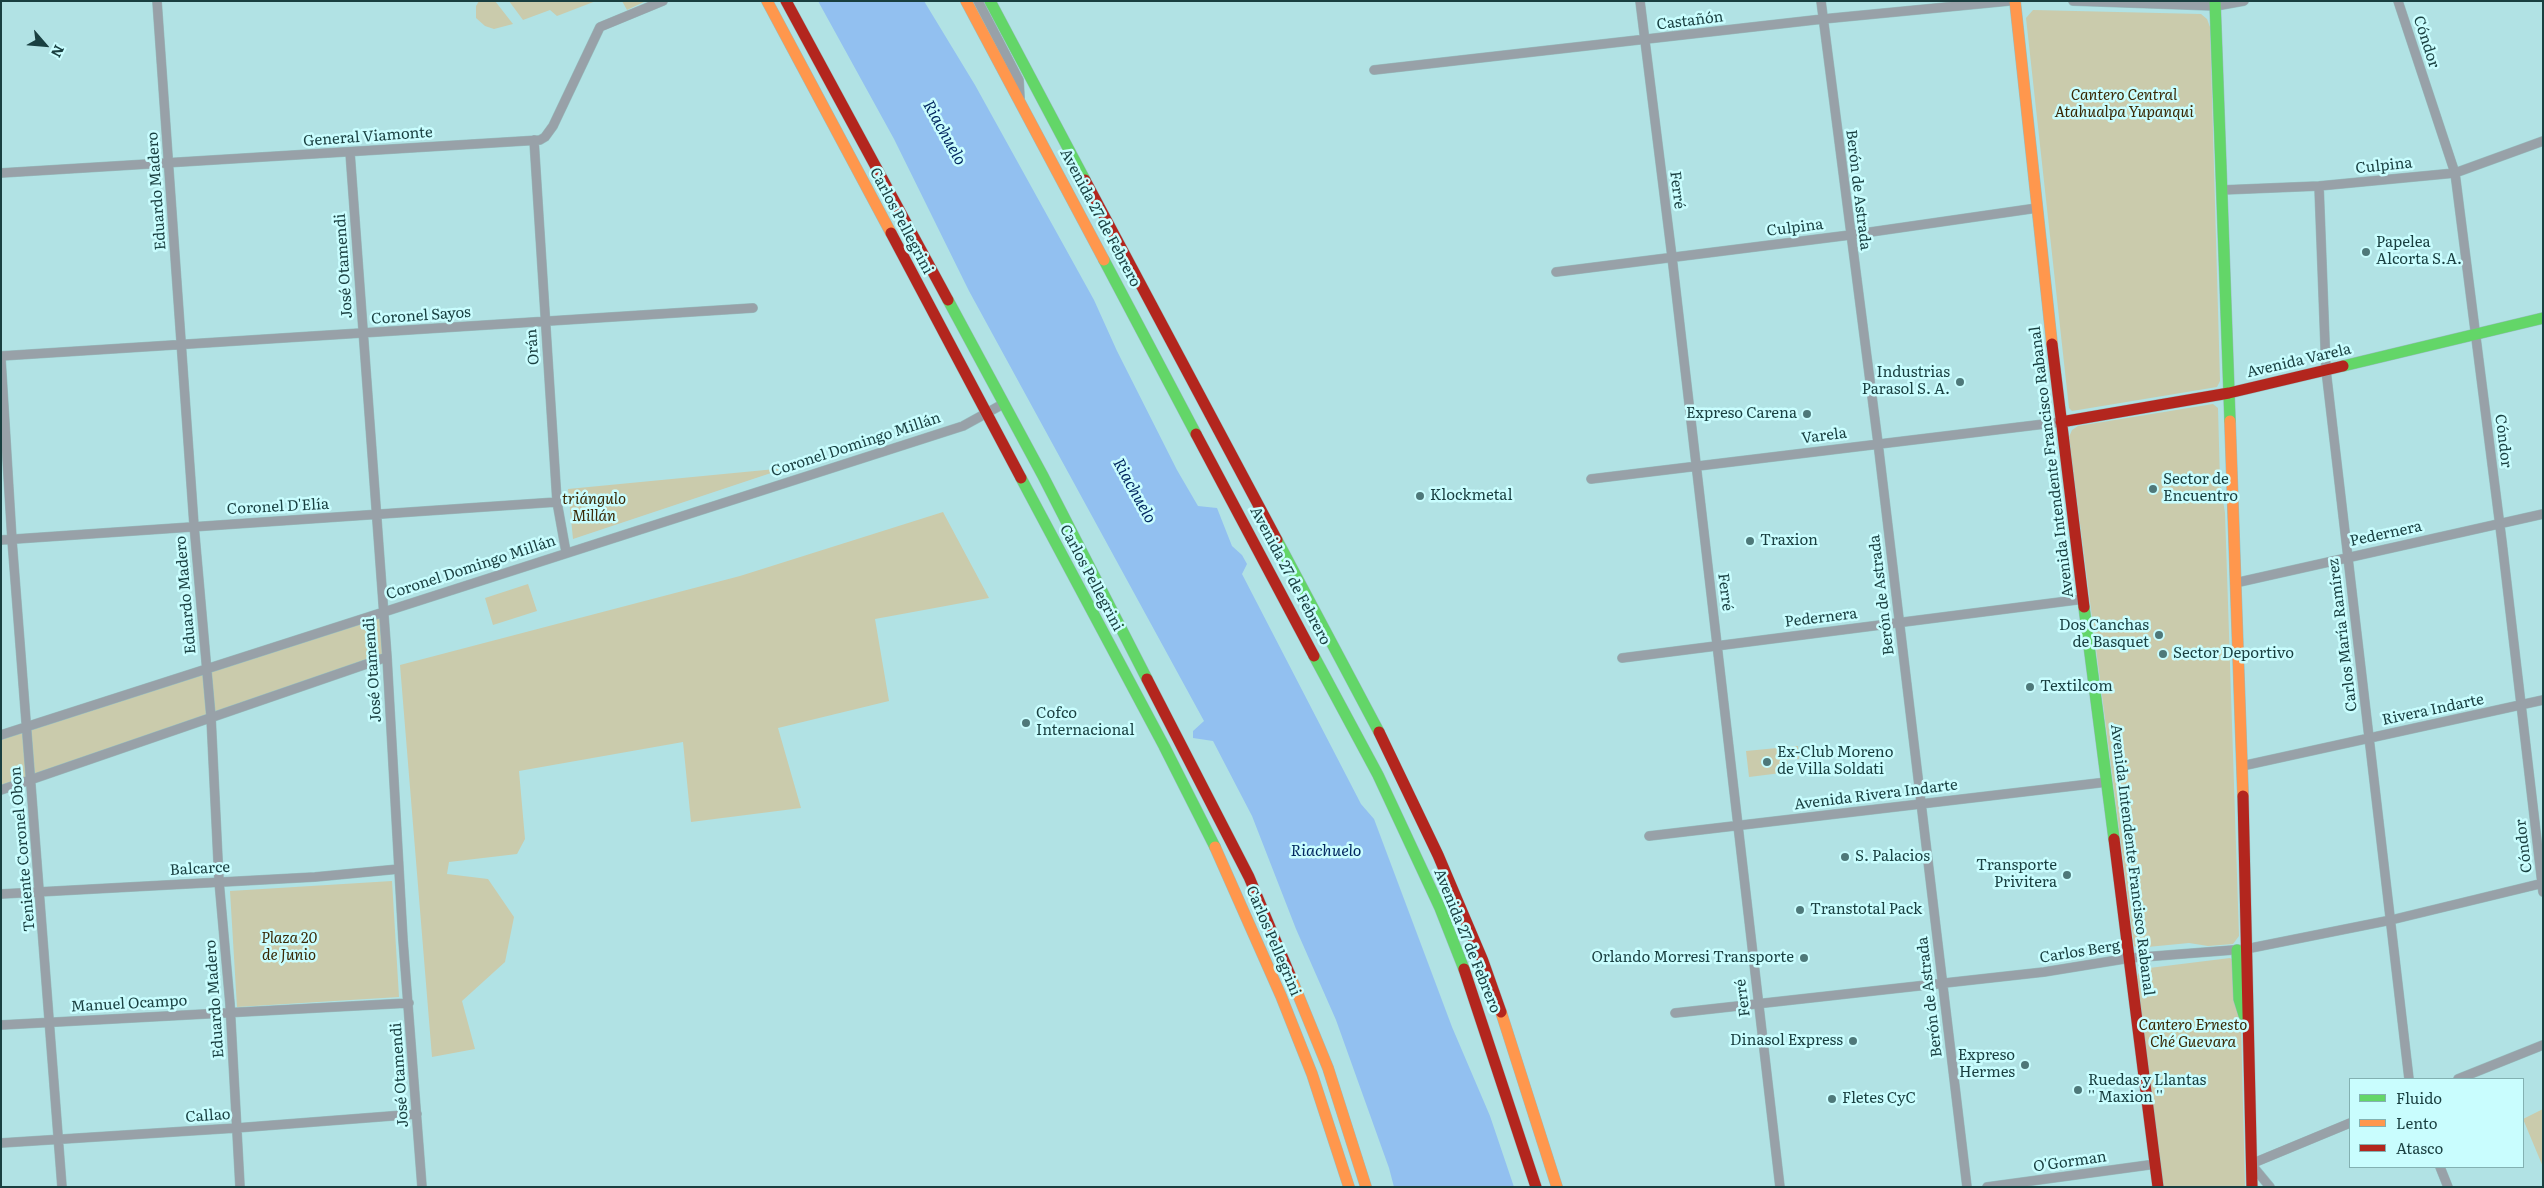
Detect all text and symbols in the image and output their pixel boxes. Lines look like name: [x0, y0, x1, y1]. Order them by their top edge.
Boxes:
street label: Castañón: [1656, 8, 1724, 34]
street label: Cóndor: [2409, 14, 2443, 70]
north arrow: [20, 20, 70, 70]
text: N: [47, 42, 70, 62]
park label: Cantero Central Atahualpa Yupanqui: [2054, 87, 2194, 122]
water label: Riachuelo: [918, 97, 970, 169]
street label: General Viamonte: [303, 123, 433, 151]
street label: Berón de Astrada: [1842, 129, 1874, 251]
street label: Eduardo Madero: [144, 131, 170, 251]
street label: Avenida 27 de Febrero: [1056, 146, 1144, 290]
street label: Culpina: [2355, 154, 2413, 178]
street label: Carlos Pellegrini: [865, 165, 937, 277]
street label: Ferré: [1666, 170, 1688, 210]
street label: José Otamendi: [331, 213, 357, 319]
street label: Culpina: [1766, 216, 1824, 240]
place label: Papelea Alcorta S.A.: [2376, 234, 2462, 269]
marker: Papelea Alcorta S.A.: [2360, 246, 2372, 258]
street label: Coronel Sayos: [371, 304, 471, 328]
street label: Avenida Intendente Francisco Rabanal: [2026, 325, 2078, 599]
street label: Orán: [523, 328, 543, 366]
street label: Avenida Varela: [2245, 340, 2353, 382]
place label: Industrias Parasol S. A.: [1862, 364, 1950, 399]
marker: Industrias Parasol S. A.: [1954, 376, 1966, 388]
place label: Expreso Carena: [1686, 405, 1797, 423]
marker: Expreso Carena: [1801, 408, 1813, 420]
street label: Coronel Domingo Millán: [769, 409, 943, 481]
street label: Cóndor: [2491, 413, 2515, 469]
street label: Varela: [1800, 424, 1848, 448]
water label: Riachuelo: [1108, 455, 1160, 527]
place label: Sector de Encuentro: [2163, 471, 2238, 506]
marker: Sector de Encuentro: [2147, 483, 2159, 495]
place label: Klockmetal: [1430, 487, 1512, 505]
marker: Klockmetal: [1414, 490, 1426, 502]
park label: triángulo Millán: [562, 491, 626, 526]
street label: Coronel D'Elía: [226, 495, 330, 519]
street label: Avenida 27 de Febrero: [1246, 504, 1334, 648]
street label: Pedernera: [2348, 518, 2424, 550]
street label: Carlos Pellegrini: [1055, 522, 1127, 634]
street label: Coronel Domingo Millán: [384, 532, 558, 604]
place label: Traxion: [1760, 532, 1818, 550]
street label: Berón de Astrada: [1866, 534, 1898, 656]
street label: Eduardo Madero: [172, 535, 200, 655]
marker: Traxion: [1744, 535, 1756, 547]
street label: Carlos María Ramírez: [2325, 557, 2361, 713]
street label: Ferré: [1714, 572, 1736, 612]
street label: Pedernera: [1784, 605, 1858, 631]
street label: José Otamendi: [360, 617, 386, 723]
place label: Dos Canchas de Basquet: [2059, 617, 2149, 652]
marker: Dos Canchas de Basquet: [2153, 629, 2165, 641]
place label: Sector Deportivo: [2173, 645, 2294, 663]
marker: Sector Deportivo: [2157, 648, 2169, 660]
place label: Textilcom: [2040, 678, 2113, 696]
marker: Textilcom: [2024, 681, 2036, 693]
street label: Rivera Indarte: [2380, 690, 2486, 730]
place label: Cofco Internacional: [1036, 705, 1134, 740]
marker: Cofco Internacional: [1020, 717, 1032, 729]
street label: Avenida Intendente Francisco Rabanal: [2106, 723, 2158, 997]
place label: Ex-Club Moreno de Villa Soldati: [1777, 744, 1893, 779]
marker: Ex-Club Moreno de Villa Soldati: [1761, 756, 1773, 768]
street label: Teniente Coronel Obon: [7, 766, 39, 932]
street label: Avenida Rivera Indarte: [1793, 776, 1959, 814]
street label: Cóndor: [2512, 818, 2536, 874]
water label: Riachuelo: [1291, 841, 1361, 861]
place label: S. Palacios: [1855, 848, 1930, 866]
marker: S. Palacios: [1839, 851, 1851, 863]
place label: Transporte Privitera: [1976, 857, 2057, 892]
street label: Balcarce: [169, 858, 231, 880]
street label: Avenida 27 de Febrero: [1430, 866, 1504, 1016]
marker: Transporte Privitera: [2061, 869, 2073, 881]
street label: Carlos Pellegrini: [1242, 883, 1304, 999]
place label: Transtotal Pack: [1810, 901, 1922, 919]
marker: Transtotal Pack: [1794, 904, 1806, 916]
park label: Plaza 20 de Junio: [261, 930, 317, 965]
street label: Berón de Astrada: [1914, 936, 1946, 1058]
street label: Carlos Berg: [2038, 937, 2122, 967]
street label: Eduardo Madero: [202, 939, 228, 1059]
place label: Orlando Morresi Transporte: [1591, 949, 1794, 967]
marker: Orlando Morresi Transporte: [1798, 952, 1810, 964]
street label: Ferré: [1732, 978, 1754, 1018]
street label: Manuel Ocampo: [70, 992, 188, 1016]
park label: Cantero Ernesto Ché Guevara: [2139, 1017, 2247, 1052]
street label: José Otamendi: [387, 1022, 413, 1128]
place label: Dinasol Express: [1730, 1032, 1843, 1050]
marker: Dinasol Express: [1847, 1035, 1859, 1047]
place label: Expreso Hermes: [1958, 1047, 2015, 1082]
marker: Expreso Hermes: [2019, 1059, 2031, 1071]
place label: Ruedas y Llantas '' Maxion '': [2088, 1072, 2206, 1107]
legend: [2349, 1078, 2524, 1168]
marker: Ruedas y Llantas '' Maxion '': [2072, 1084, 2084, 1096]
text: Fluido: [2396, 1086, 2442, 1109]
place label: Fletes CyC: [1842, 1090, 1916, 1108]
marker: Fletes CyC: [1826, 1093, 1838, 1105]
street label: Callao: [185, 1105, 231, 1127]
text: Lento: [2396, 1111, 2437, 1134]
text: Atasco: [2396, 1136, 2443, 1159]
street label: O'Gorman: [2032, 1148, 2108, 1176]

